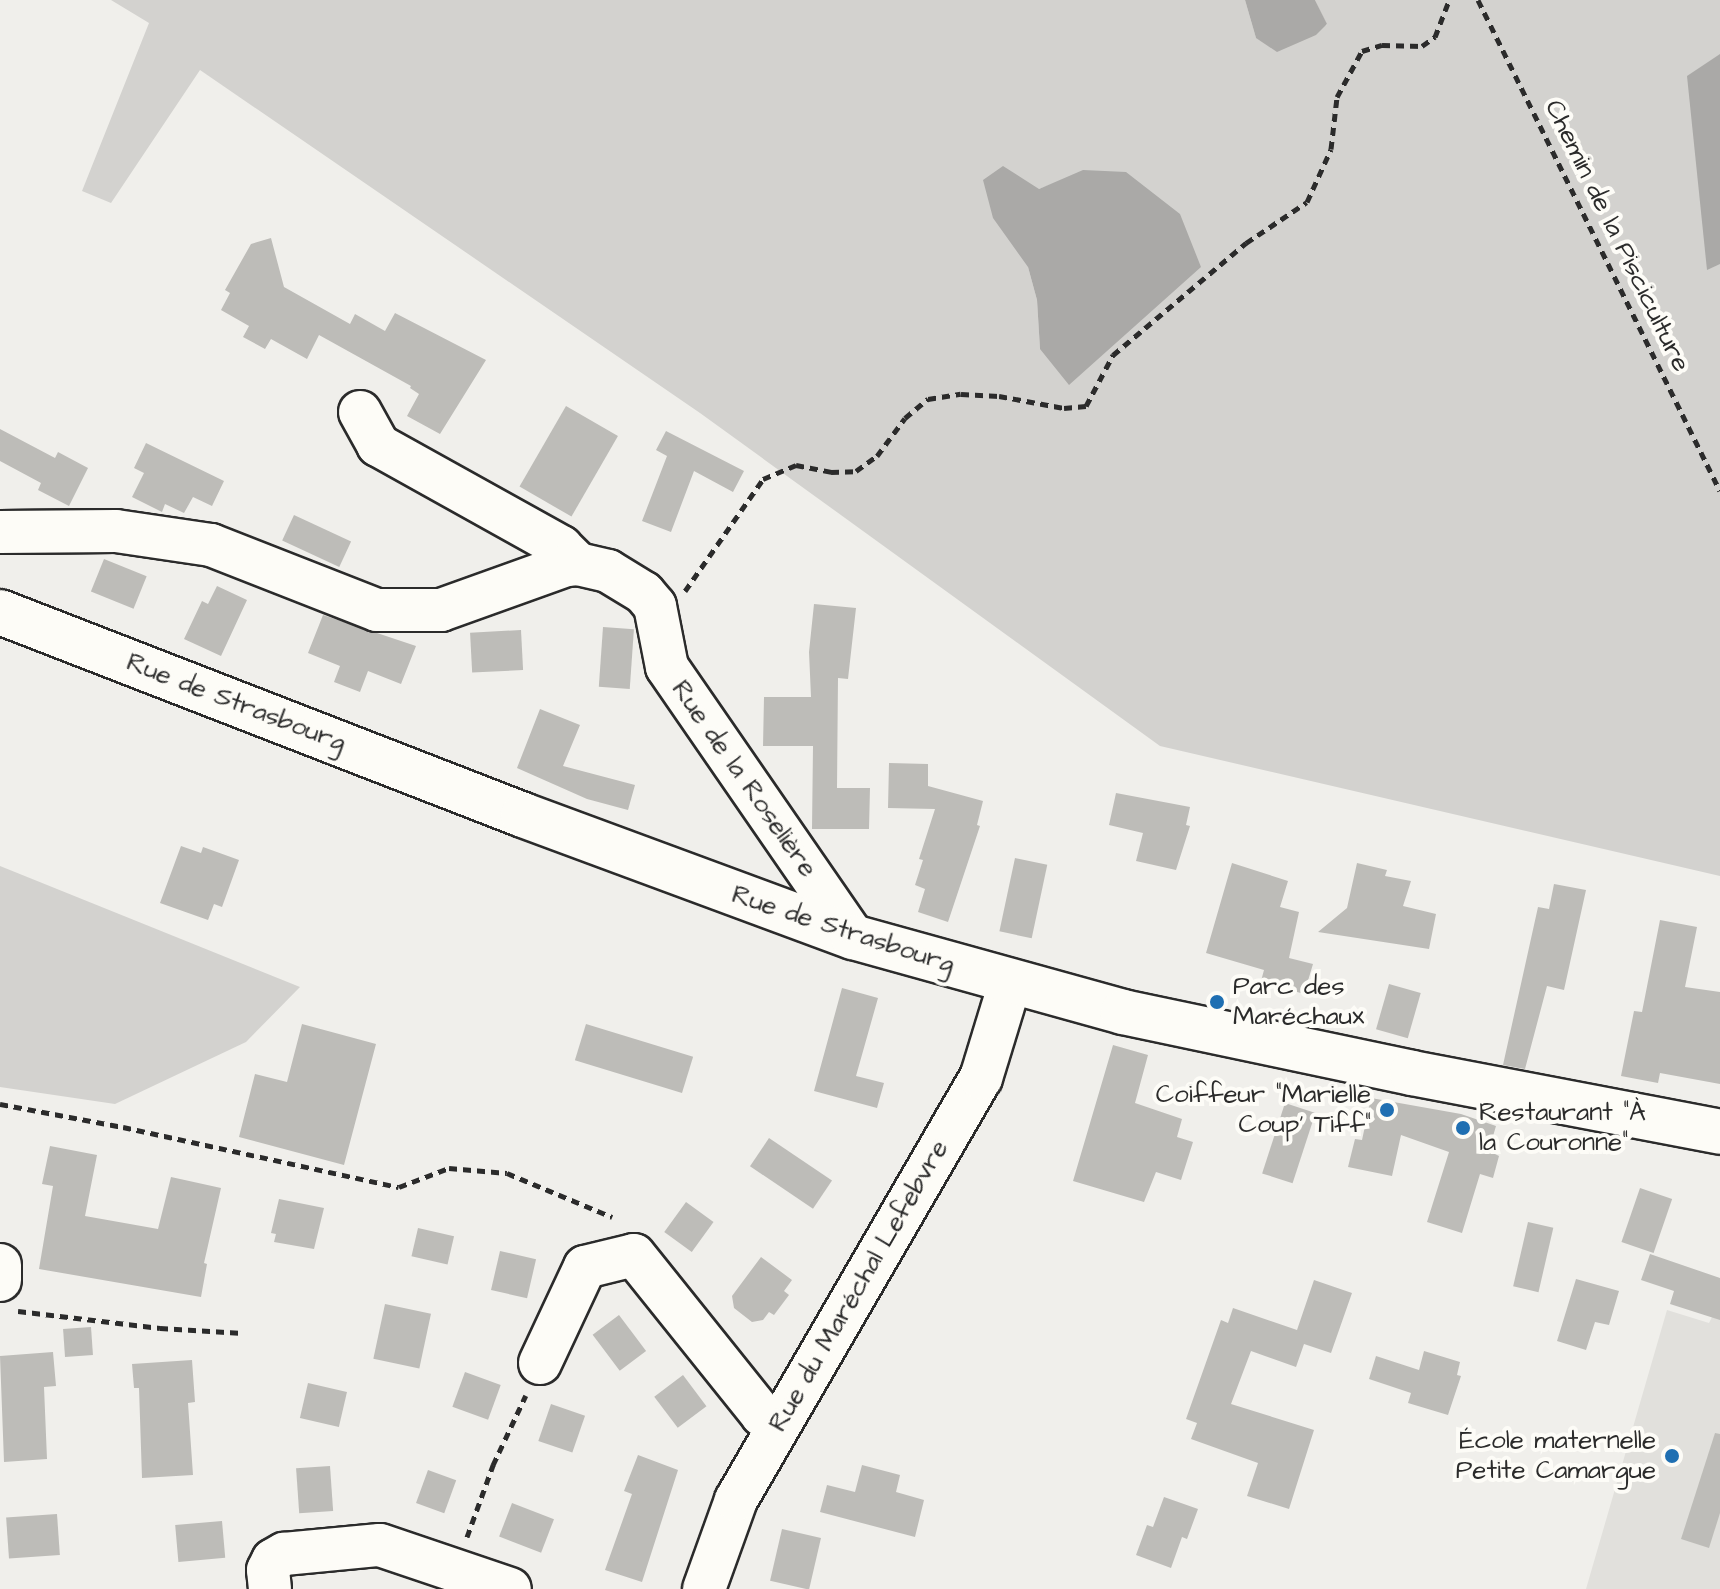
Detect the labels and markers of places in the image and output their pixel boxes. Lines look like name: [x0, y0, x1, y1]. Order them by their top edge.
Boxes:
place label: Parc des Maréchaux: [1233, 971, 1364, 1032]
marker: Parc des Maréchaux: [1208, 993, 1226, 1011]
place label: Coiffeur "Marielle Coup' Tiff": [1156, 1079, 1371, 1140]
place label: Restaurant "À la Couronne": [1479, 1097, 1646, 1158]
marker: Coiffeur "Marielle Coup' Tiff": [1378, 1101, 1396, 1119]
marker: Restaurant "À la Couronne": [1454, 1119, 1472, 1137]
place label: École maternelle Petite Camargue: [1456, 1425, 1656, 1486]
marker: École maternelle Petite Camargue: [1663, 1447, 1681, 1465]

